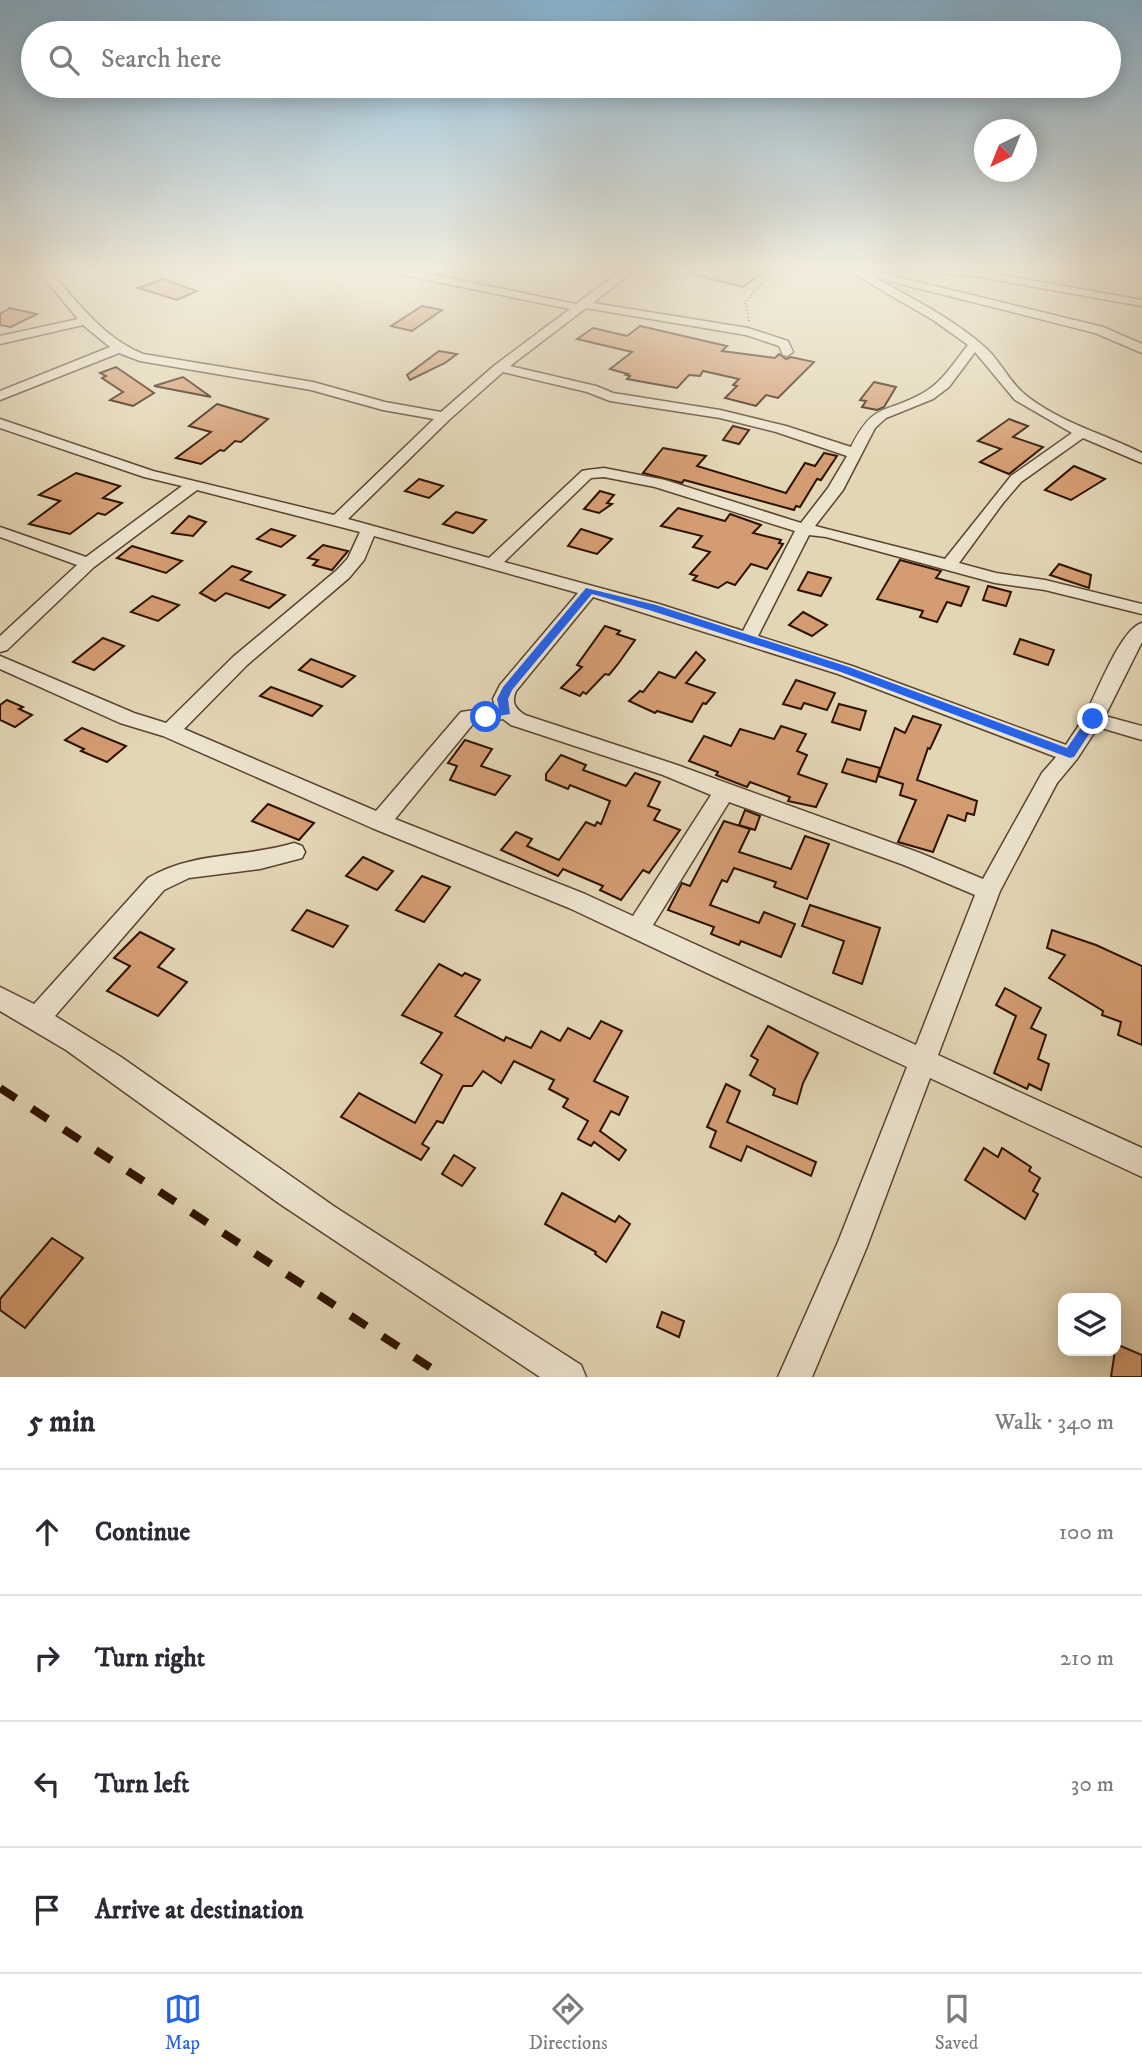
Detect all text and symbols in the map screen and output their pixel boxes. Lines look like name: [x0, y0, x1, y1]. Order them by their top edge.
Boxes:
search box: [21, 21, 1121, 98]
icon: search: [45, 41, 83, 79]
text: Search here: [101, 43, 221, 76]
north arrow: [974, 119, 1037, 182]
route start: [470, 701, 501, 732]
route end: [1077, 703, 1108, 734]
map controls: [1058, 1293, 1121, 1356]
button: layers: [1058, 1293, 1121, 1356]
text: 5 min: [28, 1404, 95, 1441]
text: Walk · 340 m: [994, 1408, 1114, 1437]
icon: ahead: [28, 1513, 66, 1551]
text: Continue: [95, 1516, 190, 1549]
text: 100 m: [1059, 1518, 1114, 1547]
icon: right: [28, 1639, 66, 1677]
text: Turn right: [95, 1642, 205, 1675]
text: 210 m: [1060, 1644, 1114, 1673]
icon: left: [28, 1765, 66, 1803]
text: Turn left: [95, 1768, 189, 1801]
text: 30 m: [1071, 1770, 1114, 1799]
icon: arrive: [28, 1891, 66, 1929]
text: Arrive at destination: [95, 1894, 304, 1927]
tab: Map: [164, 1990, 202, 2055]
tab: Directions: [529, 1990, 608, 2055]
tab: Saved: [935, 1990, 978, 2055]

